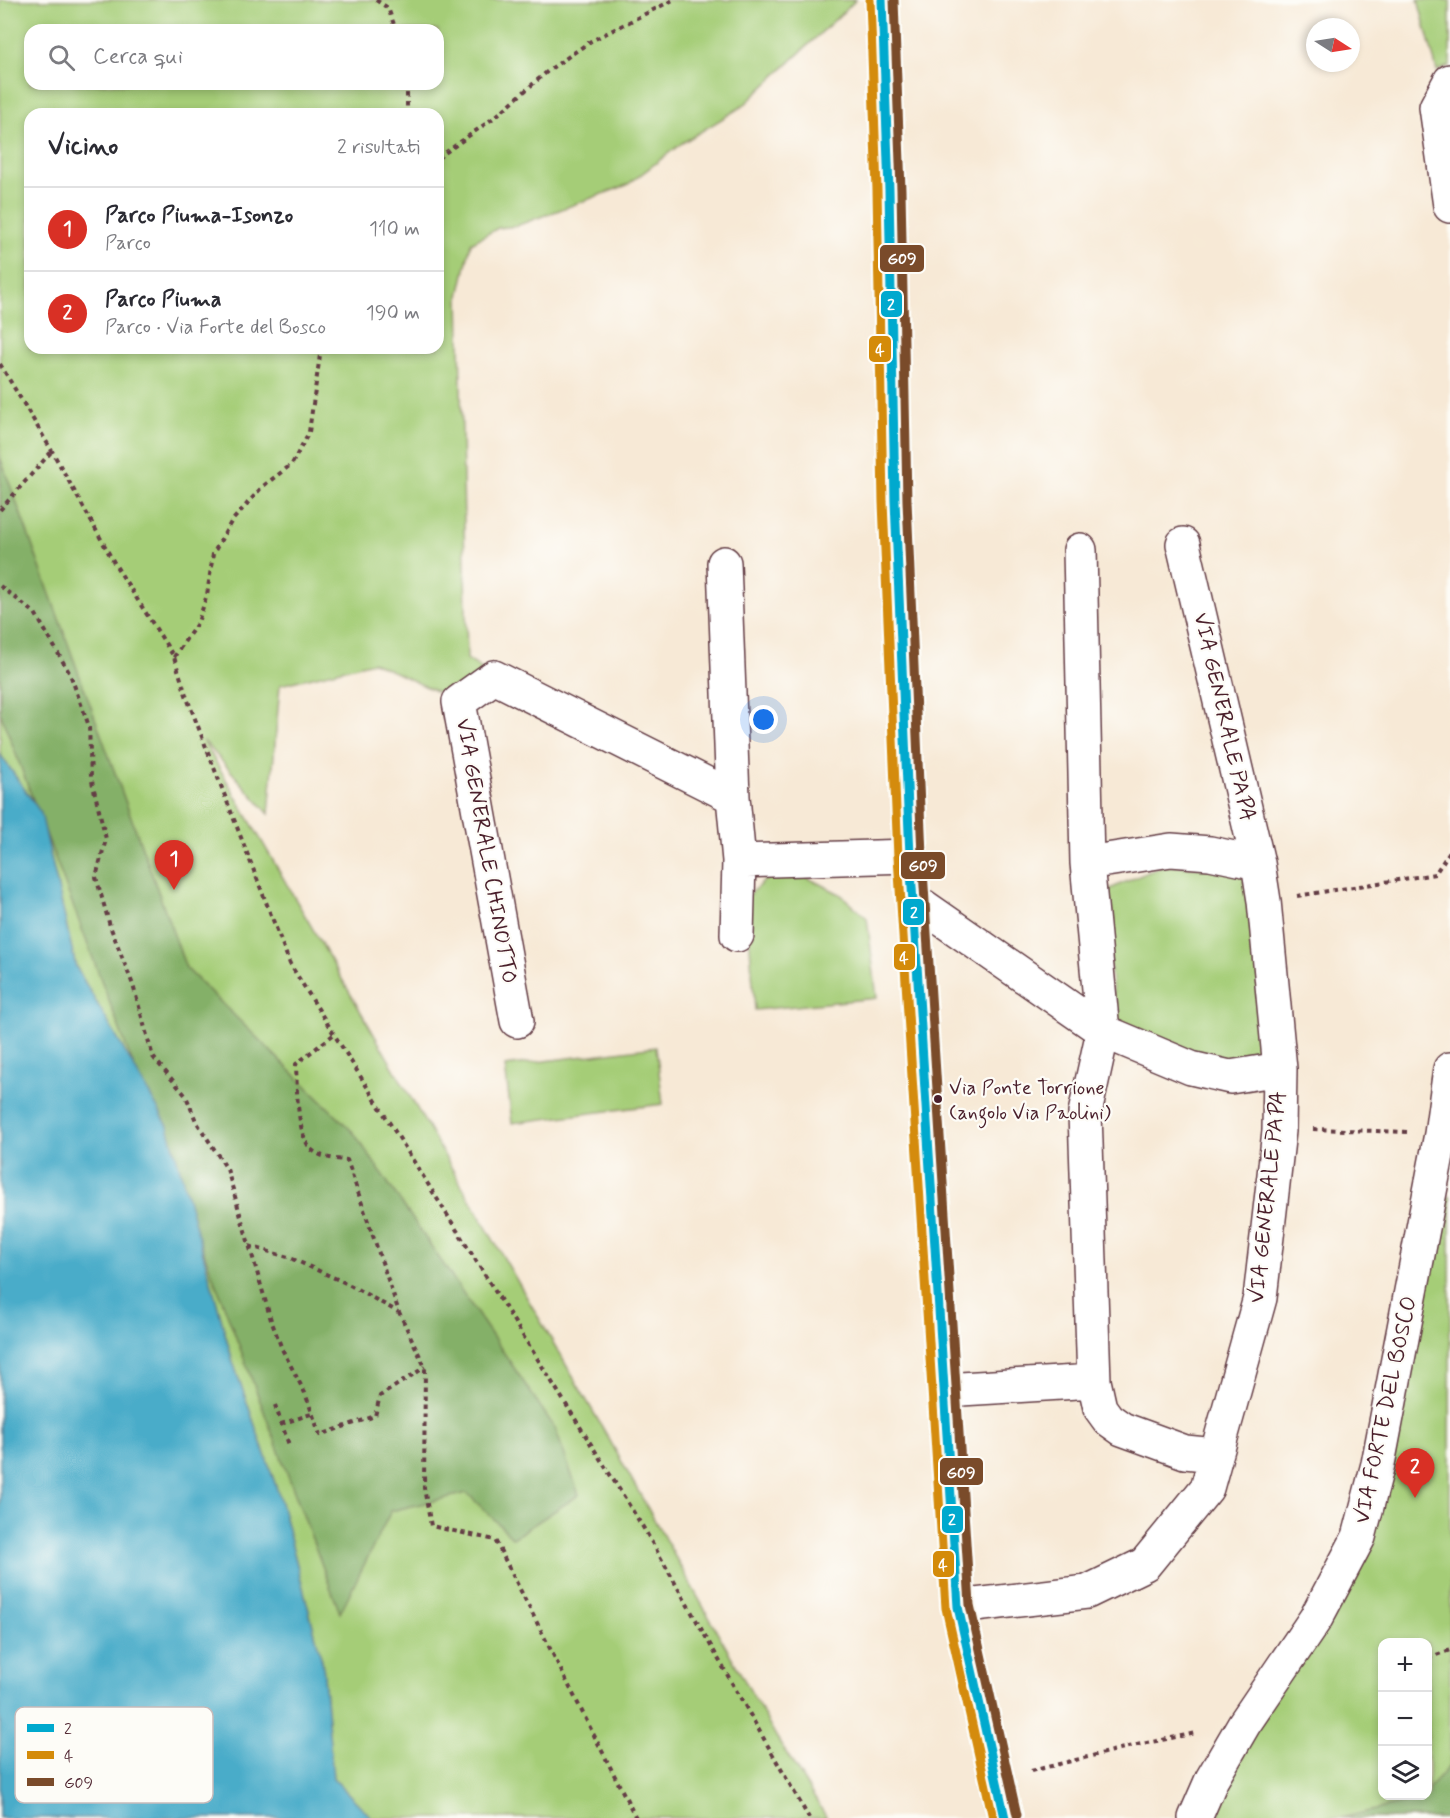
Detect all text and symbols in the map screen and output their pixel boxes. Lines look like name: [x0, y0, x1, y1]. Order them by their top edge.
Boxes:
north arrow: [1306, 18, 1360, 72]
search box: [24, 24, 444, 90]
icon: search: [45, 41, 78, 74]
text: Cerca qui: [93, 43, 183, 71]
text: Vicino: [48, 130, 118, 164]
text: 2 risultati: [337, 134, 420, 161]
text: Parco Piuma-Isonzo: [105, 202, 293, 230]
text: 1: [63, 216, 72, 243]
text: 110 m: [369, 216, 420, 243]
text: Parco: [105, 230, 151, 257]
line badge: G09: [879, 244, 925, 273]
text: G09: [887, 249, 917, 270]
text: Parco Piuma: [105, 286, 222, 314]
line badge: 2: [880, 290, 903, 318]
text: 2: [887, 295, 895, 316]
text: 2: [63, 300, 72, 327]
text: 190 m: [366, 300, 420, 327]
text: Parco · Via Forte del Bosco: [105, 314, 326, 341]
line badge: 4: [868, 335, 892, 363]
text: 4: [875, 340, 885, 361]
street label: VIA GENERALE PAPA: [1186, 610, 1262, 824]
your location: [749, 705, 778, 734]
street label: VIA GENERALE CHINOTTO: [449, 716, 523, 986]
pin: 1: [154, 840, 194, 890]
line badge: G09: [900, 851, 946, 880]
text: G09: [908, 856, 938, 877]
line badge: 2: [902, 898, 925, 926]
text: 2: [910, 903, 918, 924]
line badge: 4: [893, 943, 916, 971]
text: 4: [899, 948, 909, 969]
place label: Via Ponte Torrione (angolo Via Paolini): [949, 1075, 1111, 1129]
street label: VIA GENERALE PAPA: [1243, 1090, 1293, 1304]
marker: Via Ponte Torrione (angolo Via Paolini): [932, 1093, 944, 1105]
street label: VIA FORTE DEL BOSCO: [1348, 1294, 1424, 1526]
pin: 2: [1396, 1448, 1434, 1498]
line badge: G09: [939, 1457, 984, 1486]
text: G09: [946, 1463, 976, 1484]
line badge: 2: [941, 1505, 964, 1534]
text: 2: [948, 1510, 956, 1531]
line badge: 4: [932, 1550, 955, 1578]
text: 4: [938, 1555, 948, 1576]
map controls: [1378, 1638, 1432, 1800]
button: +: [1378, 1638, 1432, 1692]
button: −: [1378, 1692, 1432, 1746]
legend: [15, 1707, 213, 1803]
text: 2: [64, 1719, 72, 1740]
text: 4: [64, 1746, 73, 1767]
button: layers: [1378, 1746, 1432, 1800]
text: G09: [64, 1773, 93, 1794]

